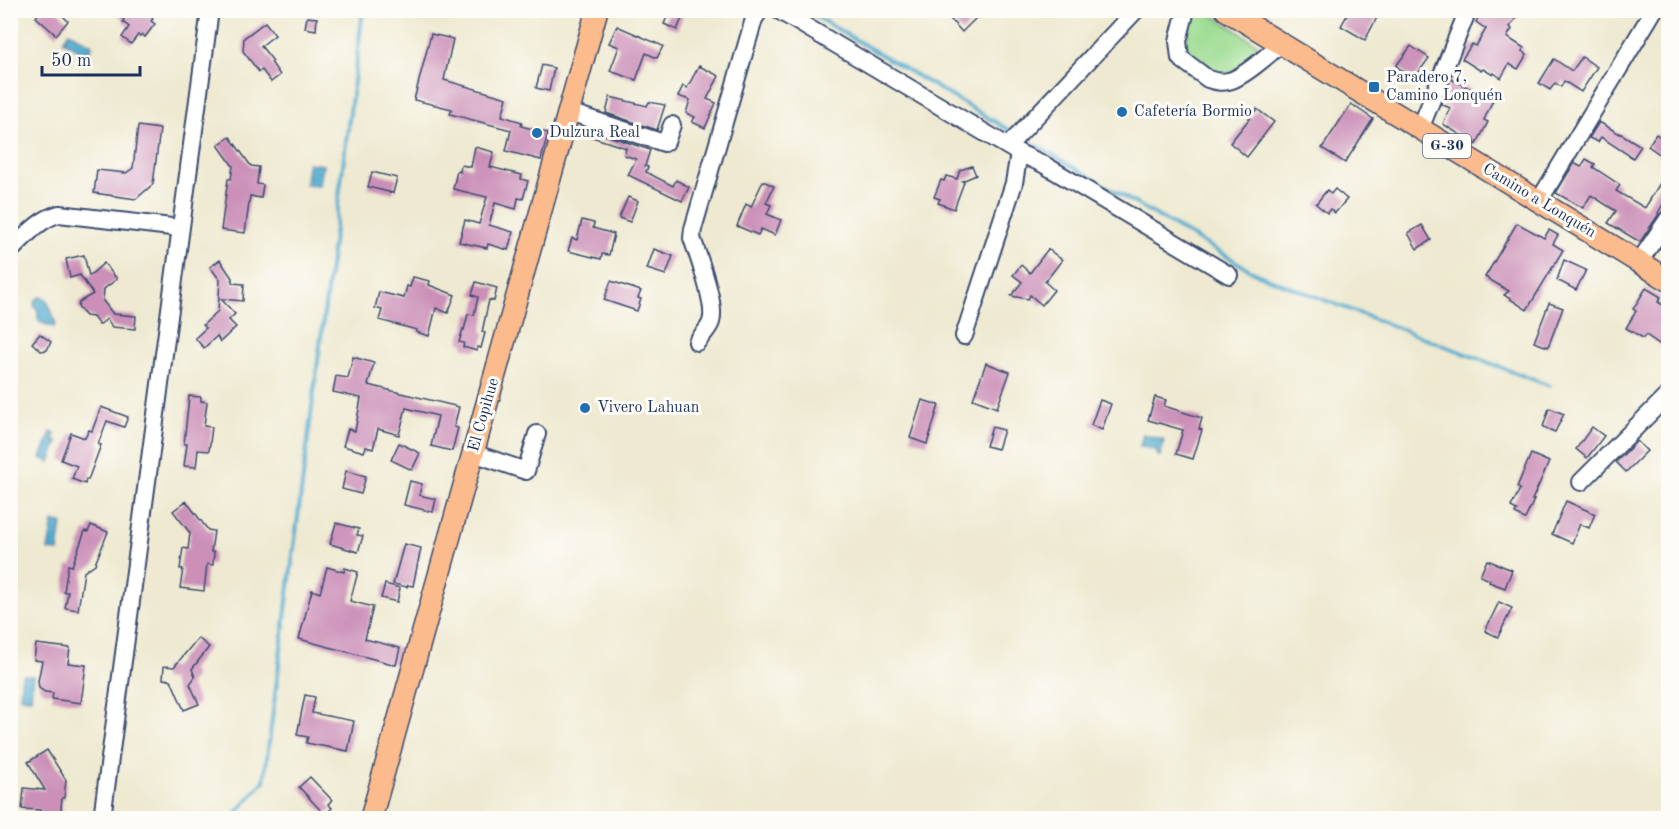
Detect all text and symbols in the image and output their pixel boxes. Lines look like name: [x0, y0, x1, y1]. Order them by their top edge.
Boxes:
scale bar: [42, 39, 140, 77]
text: 50 m: [51, 52, 91, 70]
place label: Paradero 7, Camino Lonquén: [1386, 70, 1503, 104]
marker: Paradero 7, Camino Lonquén: [1367, 80, 1381, 94]
place label: Cafetería Bormio: [1134, 104, 1252, 120]
marker: Cafetería Bormio: [1115, 105, 1129, 119]
place label: Dulzura Real: [549, 125, 640, 141]
marker: Dulzura Real: [530, 126, 544, 140]
road number: G-30: [1423, 134, 1471, 158]
street label: Camino a Lonquén: [1480, 161, 1599, 241]
street label: El Copihue: [466, 376, 502, 454]
place label: Vivero Lahuan: [597, 400, 700, 416]
marker: Vivero Lahuan: [578, 401, 592, 415]

